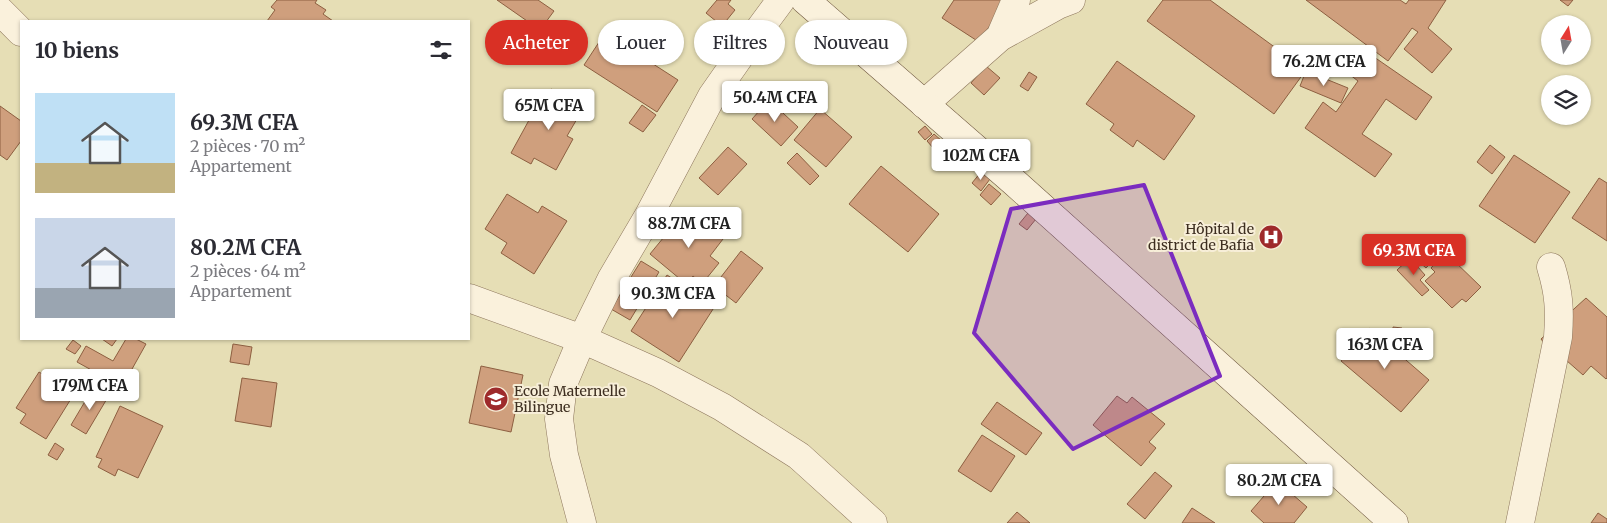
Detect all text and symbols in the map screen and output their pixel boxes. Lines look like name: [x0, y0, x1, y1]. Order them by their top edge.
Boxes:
north arrow: [1541, 15, 1591, 65]
map controls: [1541, 15, 1591, 125]
chip: Acheter: [485, 20, 588, 65]
chip: Louer: [598, 20, 684, 65]
chip: Filtres: [694, 20, 785, 65]
chip: Nouveau: [795, 20, 907, 65]
icon: filters: [427, 36, 455, 64]
text: 10 biens: [35, 37, 119, 64]
pin: 76.2M CFA: [1267, 44, 1381, 87]
text: 76.2M CFA: [1282, 51, 1366, 71]
button: layers: [1541, 75, 1591, 125]
pin: 50.4M CFA: [718, 80, 832, 123]
text: 50.4M CFA: [733, 87, 817, 107]
pin: 65M CFA: [503, 88, 595, 131]
text: 65M CFA: [514, 95, 584, 115]
text: 69.3M CFA: [190, 109, 298, 136]
icon: home: [75, 113, 135, 173]
text: 2 pièces · 70 m²: [190, 136, 305, 156]
pin: 102M CFA: [929, 138, 1033, 181]
text: 102M CFA: [943, 145, 1020, 165]
text: Appartement: [190, 156, 292, 176]
pin: 88.7M CFA: [632, 206, 746, 249]
text: 88.7M CFA: [648, 213, 730, 233]
place label: Hôpital de district de Bafia: [1148, 220, 1254, 254]
hospital icon: Hôpital de district de Bafia: [1258, 224, 1284, 250]
text: 80.2M CFA: [190, 234, 301, 261]
pin: 69.3M CFA: [1357, 234, 1471, 276]
icon: home: [75, 238, 135, 298]
text: 69.3M CFA: [1373, 240, 1455, 260]
text: 2 pièces · 64 m²: [190, 261, 306, 281]
pin: 90.3M CFA: [616, 276, 730, 319]
text: Appartement: [190, 281, 292, 301]
text: 90.3M CFA: [631, 283, 715, 303]
pin: 163M CFA: [1333, 328, 1437, 370]
text: 163M CFA: [1347, 334, 1423, 354]
pin: 179M CFA: [38, 368, 142, 411]
text: 179M CFA: [52, 375, 128, 395]
place label: Ecole Maternelle Bilingue: [514, 382, 626, 416]
school or university icon: Ecole Maternelle Bilingue: [483, 386, 509, 412]
pin: 80.2M CFA: [1222, 464, 1336, 506]
text: 80.2M CFA: [1237, 470, 1321, 490]

